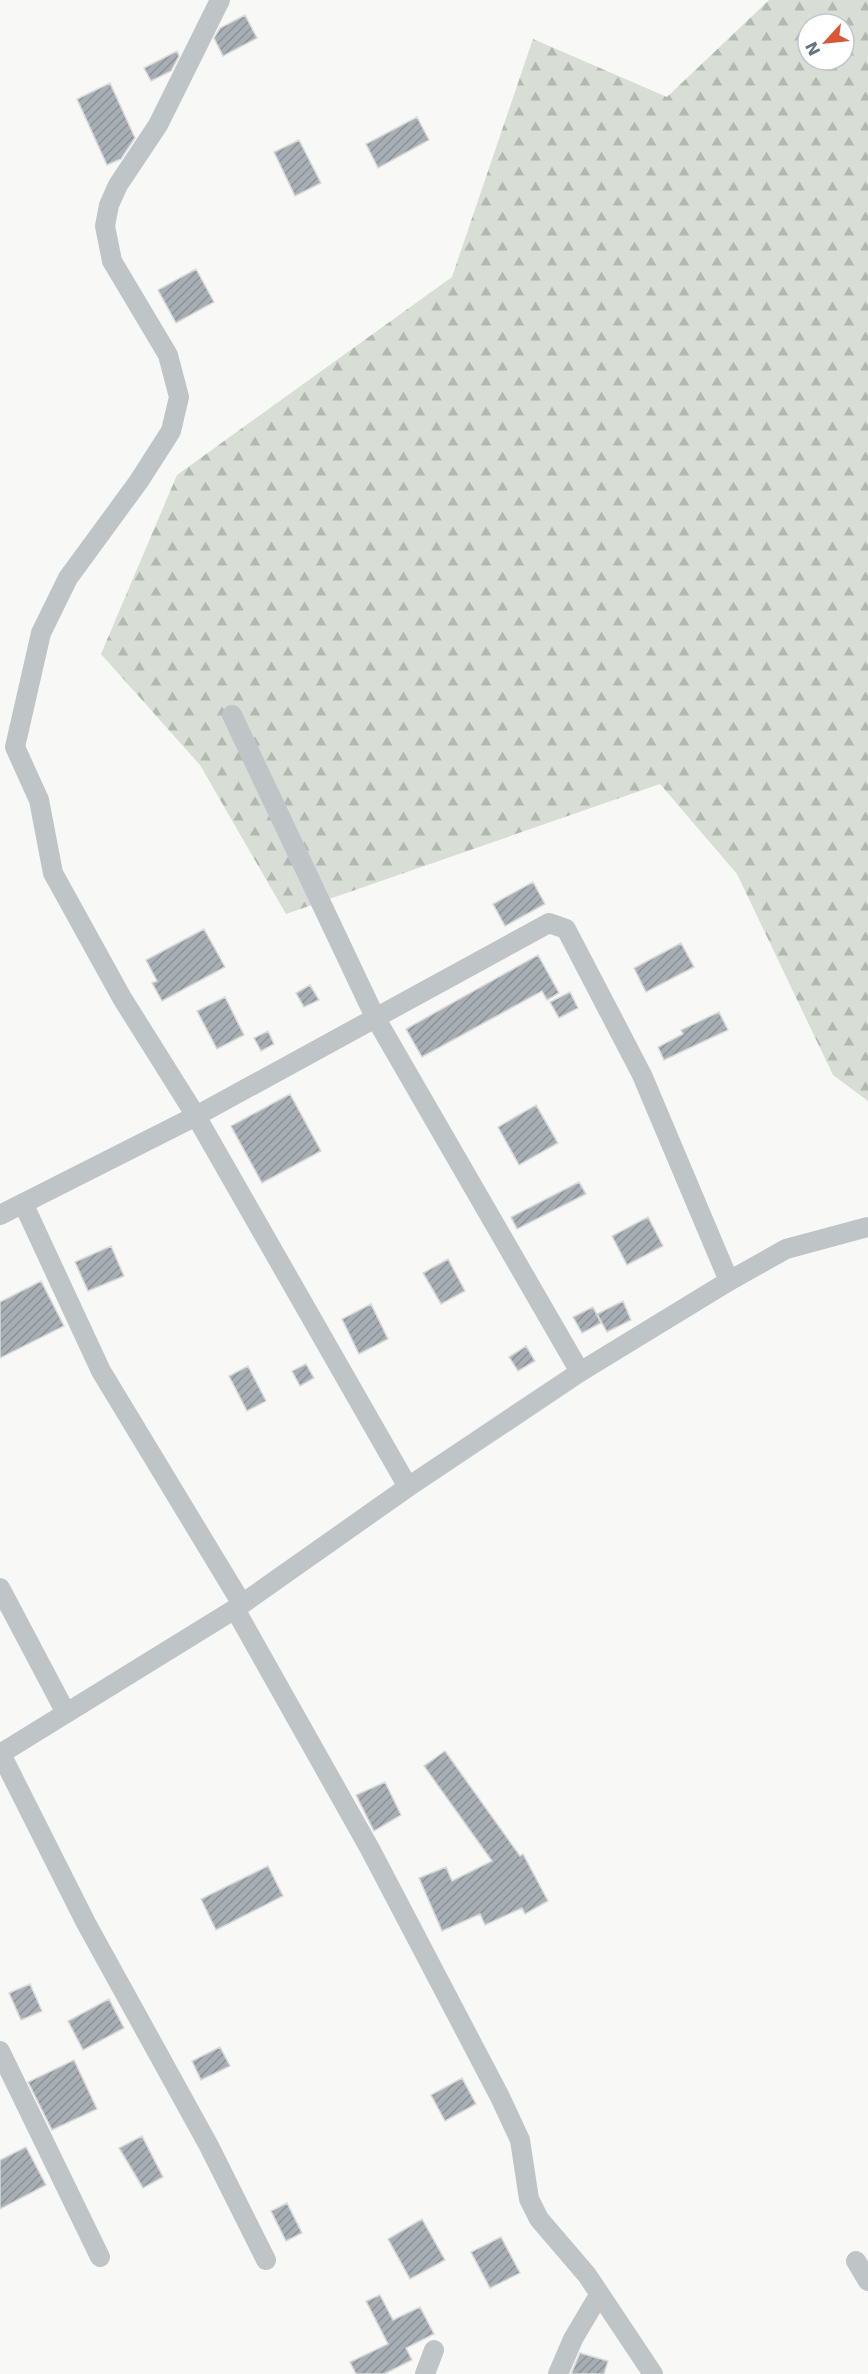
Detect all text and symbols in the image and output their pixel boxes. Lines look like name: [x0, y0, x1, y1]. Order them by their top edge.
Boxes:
north arrow: [796, 12, 856, 72]
text: N: [802, 38, 825, 59]

